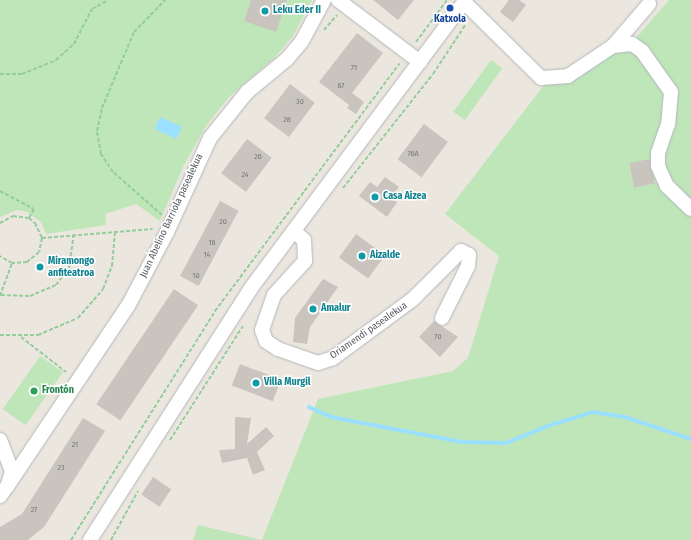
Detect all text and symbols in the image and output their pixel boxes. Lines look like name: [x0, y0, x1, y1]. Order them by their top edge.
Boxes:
marker: Katxola: [445, 3, 455, 13]
place label: Leku Eder II: [273, 5, 321, 17]
marker: Leku Eder II: [260, 6, 270, 16]
place label: Katxola: [434, 14, 466, 26]
house number: 71: [351, 63, 357, 73]
house number: 67: [337, 81, 345, 91]
house number: 30: [296, 97, 304, 107]
house number: 28: [283, 115, 291, 125]
house number: 76A: [407, 149, 419, 159]
street label: Juan Abelino Barriola pasealekua: [138, 152, 206, 280]
house number: 26: [254, 152, 262, 162]
house number: 24: [241, 170, 249, 180]
place label: Casa Aizea: [383, 191, 427, 203]
marker: Casa Aizea: [370, 192, 380, 202]
house number: 20: [219, 217, 227, 227]
house number: 16: [208, 238, 216, 248]
house number: 14: [204, 250, 210, 260]
place label: Aizalde: [370, 250, 400, 262]
marker: Aizalde: [357, 251, 367, 261]
place label: Miramongo anfiteatroa: [48, 255, 94, 278]
marker: Miramongo anfiteatroa: [35, 262, 45, 272]
house number: 10: [192, 271, 200, 281]
street label: Oriamendi pasealekua: [328, 300, 410, 362]
place label: Amalur: [321, 303, 351, 315]
marker: Amalur: [308, 304, 318, 314]
house number: 70: [434, 332, 442, 342]
place label: Villa Murgil: [264, 377, 311, 389]
marker: Villa Murgil: [251, 378, 261, 388]
place label: Frontón: [42, 385, 74, 397]
marker: Frontón: [29, 386, 39, 396]
house number: 21: [72, 440, 78, 450]
house number: 23: [57, 463, 65, 473]
house number: 27: [31, 505, 37, 515]

